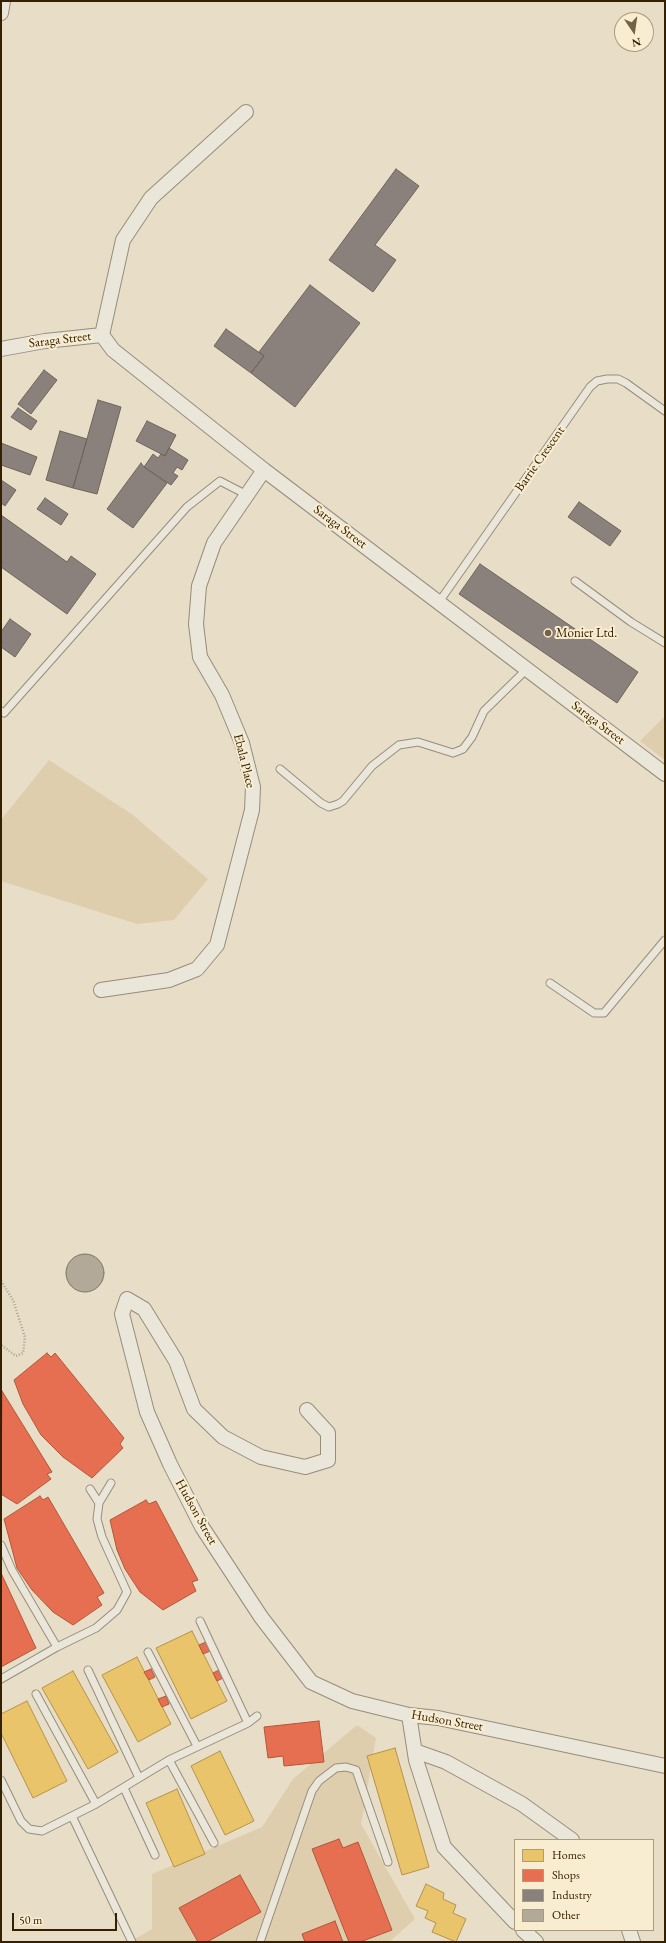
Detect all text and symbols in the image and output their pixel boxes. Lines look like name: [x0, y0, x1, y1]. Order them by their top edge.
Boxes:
north arrow: [614, 12, 654, 52]
text: N: [631, 35, 642, 51]
street label: Saraga Street: [28, 328, 92, 352]
street label: Barrie Crescent: [512, 423, 568, 495]
street label: Saraga Street: [310, 502, 370, 552]
place label: Monier Ltd.: [556, 625, 617, 641]
marker: Monier Ltd.: [543, 628, 553, 638]
street label: Saraga Street: [568, 698, 628, 748]
street label: Ebala Place: [230, 732, 258, 790]
street label: Hudson Street: [172, 1476, 220, 1548]
street label: Hudson Street: [410, 1707, 484, 1735]
legend: [514, 1839, 654, 1931]
text: Homes: [552, 1847, 586, 1863]
text: Shops: [552, 1867, 580, 1883]
text: Industry: [552, 1887, 592, 1903]
scale bar: [14, 1905, 119, 1931]
text: Other: [552, 1907, 580, 1923]
text: 50 m: [19, 1912, 42, 1928]

